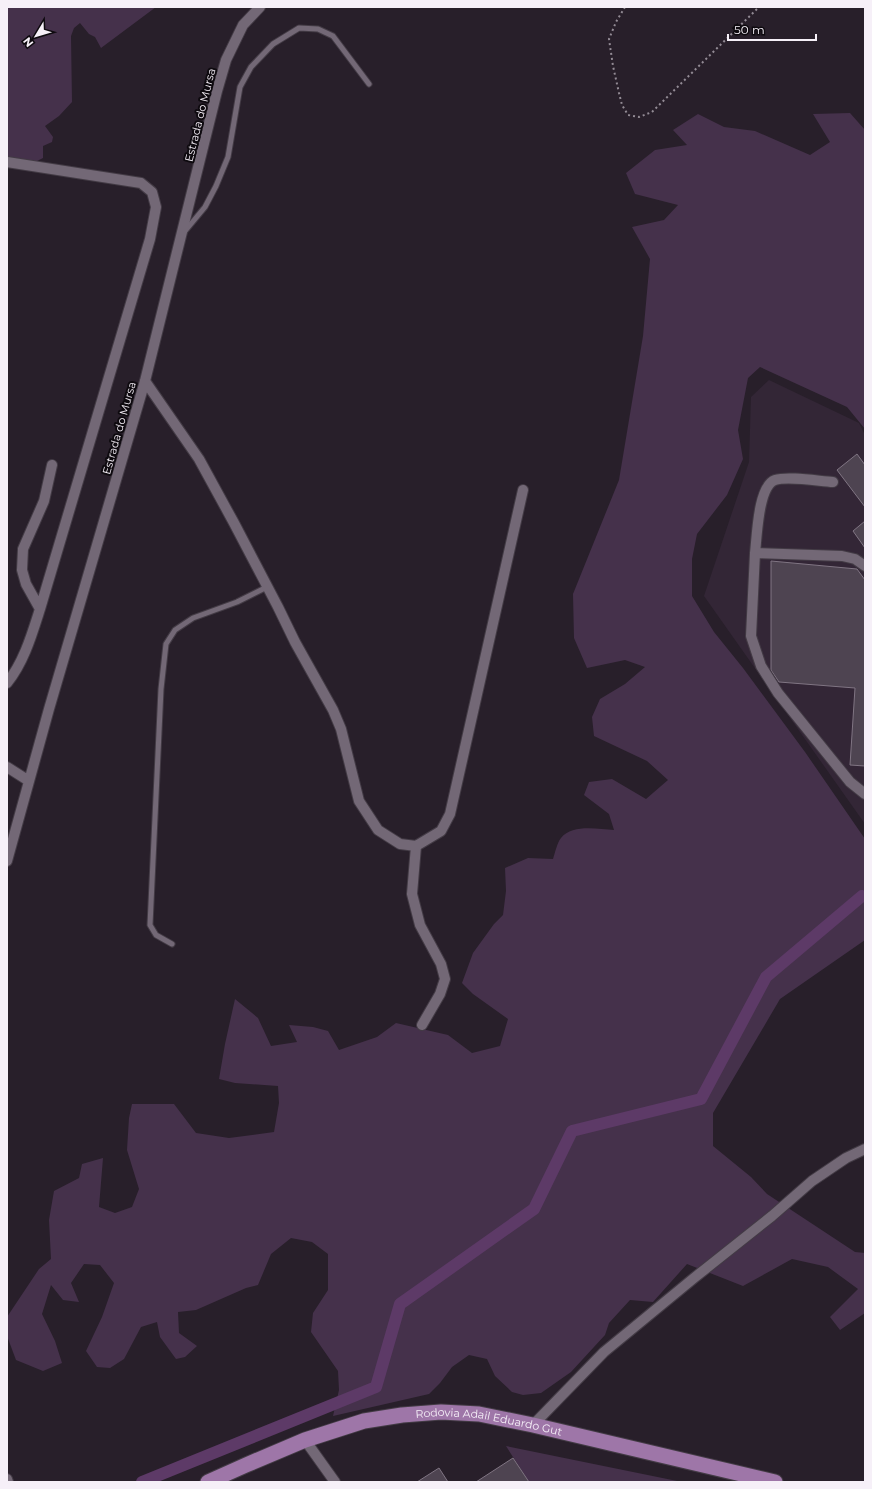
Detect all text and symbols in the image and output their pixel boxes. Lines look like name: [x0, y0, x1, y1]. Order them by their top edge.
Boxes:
north arrow: [16, 16, 56, 56]
scale bar: [728, 16, 816, 42]
text: 50 m: [734, 22, 765, 37]
text: N: [20, 34, 36, 50]
street label: Estrada do Mursa: [182, 67, 218, 163]
street label: Estrada do Mursa: [99, 380, 139, 476]
street label: Rodovia Adail Eduardo Gut: [415, 1405, 564, 1439]

